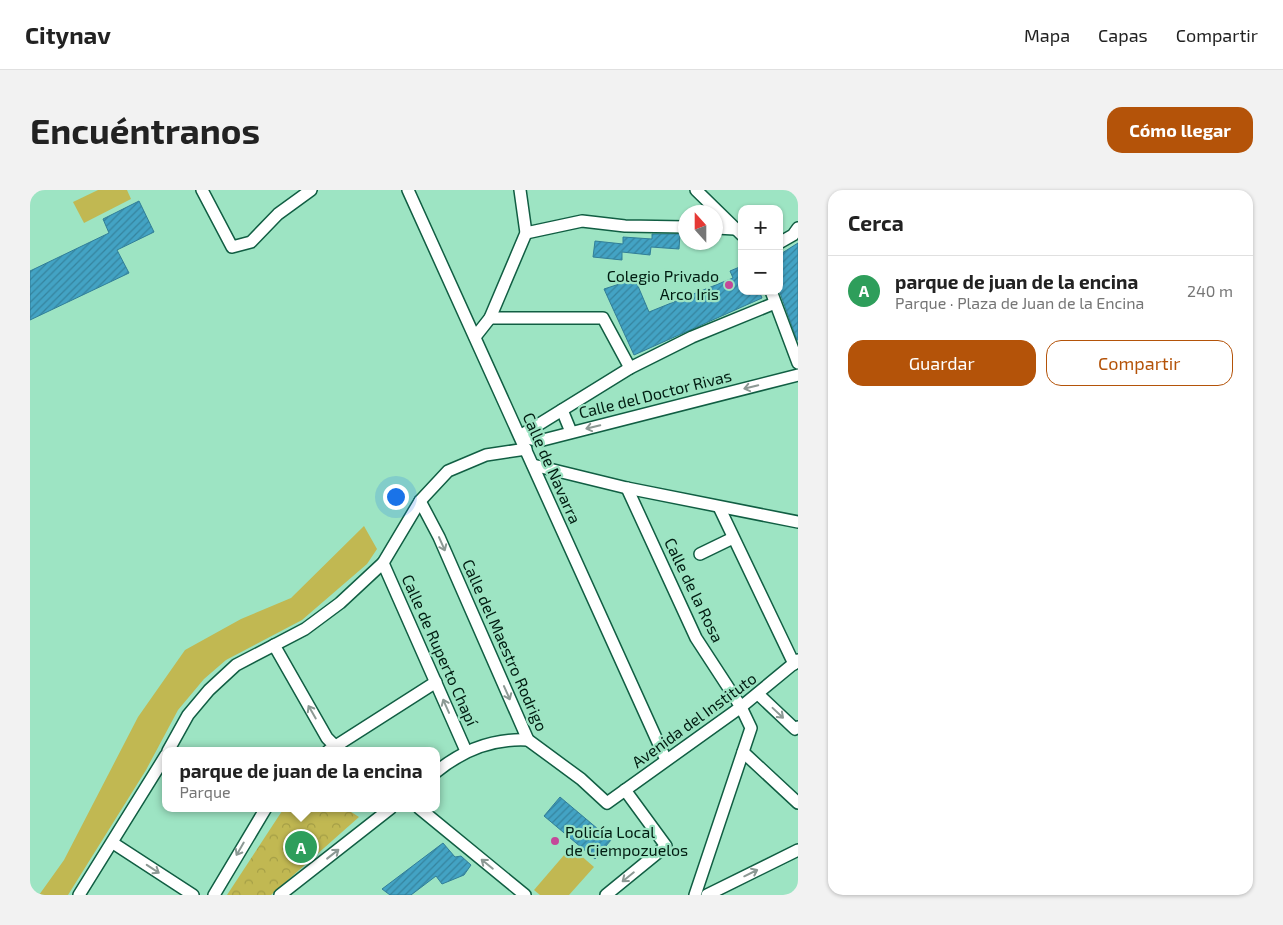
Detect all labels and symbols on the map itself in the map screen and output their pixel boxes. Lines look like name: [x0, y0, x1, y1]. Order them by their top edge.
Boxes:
north arrow: [678, 205, 723, 250]
place label: Colegio Privado Arco Iris: [607, 266, 719, 303]
marker: Colegio Privado Arco Iris: [723, 279, 735, 291]
street label: Calle del Doctor Rivas: [577, 365, 733, 422]
one-way arrow: [743, 382, 759, 392]
street label: Calle de Navarra: [519, 409, 585, 526]
one-way arrow: [586, 422, 602, 432]
your location: [383, 484, 409, 510]
street label: Calle de la Rosa: [661, 534, 728, 645]
one-way arrow: [438, 536, 448, 551]
street label: Calle del Maestro Rodrigo: [459, 556, 552, 734]
street label: Calle de Ruperto Chapí: [399, 571, 483, 729]
street label: Avenida del Instituto: [628, 668, 760, 771]
one-way arrow: [503, 685, 513, 700]
one-way arrow: [441, 699, 451, 714]
one-way arrow: [307, 705, 316, 720]
one-way arrow: [771, 707, 784, 719]
place label: Policía Local de Ciempozuelos: [565, 822, 688, 859]
pin: A: [285, 828, 317, 866]
marker: Policía Local de Ciempozuelos: [549, 835, 561, 847]
one-way arrow: [234, 842, 244, 856]
one-way arrow: [326, 849, 339, 860]
one-way arrow: [481, 859, 494, 870]
one-way arrow: [146, 864, 160, 874]
one-way arrow: [743, 868, 758, 878]
one-way arrow: [621, 872, 634, 883]

